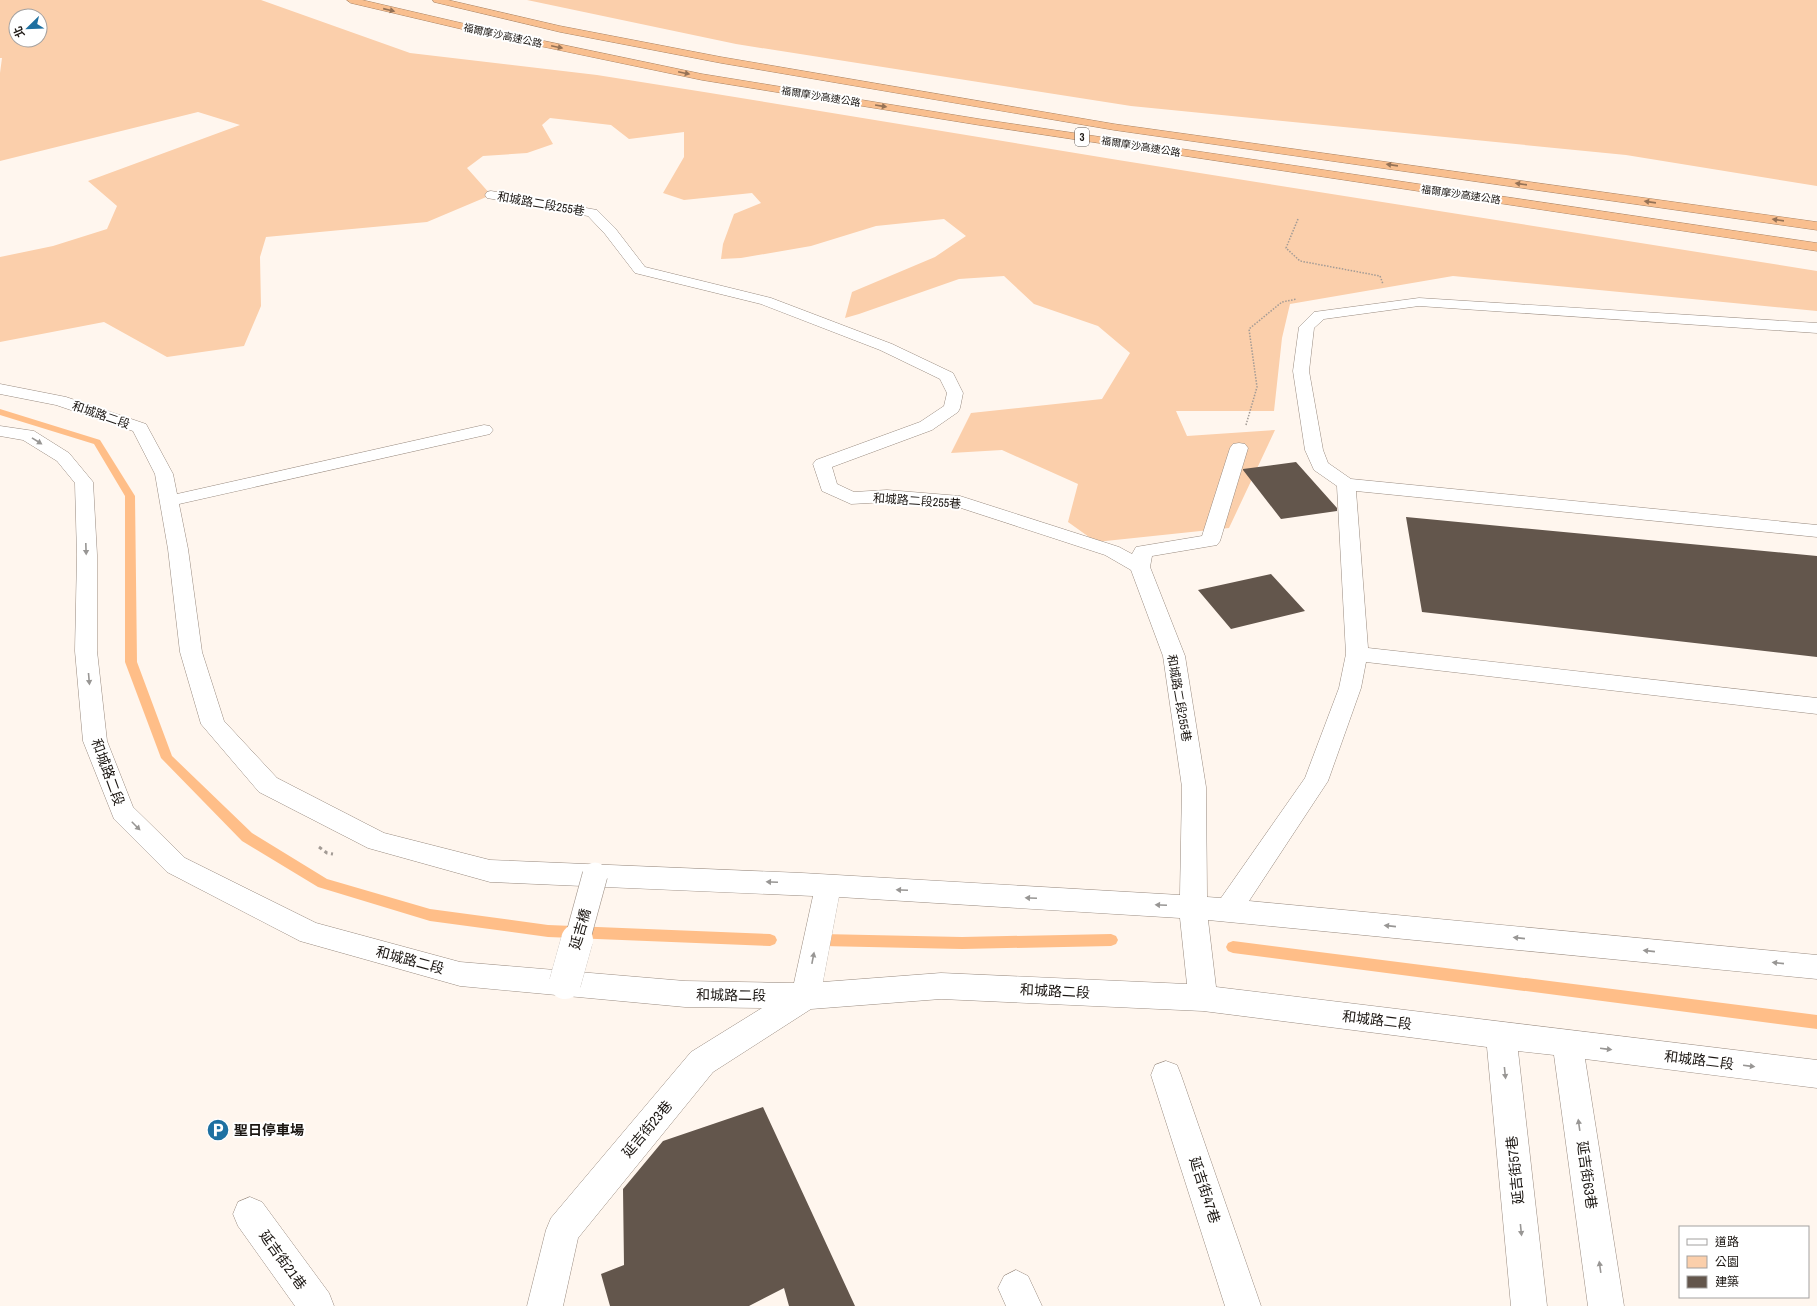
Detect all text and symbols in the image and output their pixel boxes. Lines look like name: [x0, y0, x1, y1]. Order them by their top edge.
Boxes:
one-way arrow: [383, 7, 395, 13]
north arrow: [8, 8, 48, 48]
street label: 福爾摩沙高速公路: [462, 21, 543, 50]
text: 北: [10, 24, 27, 40]
one-way arrow: [551, 44, 563, 50]
one-way arrow: [678, 71, 690, 77]
street label: 福爾摩沙高速公路: [780, 84, 861, 109]
one-way arrow: [875, 103, 887, 109]
road number: 3: [1075, 128, 1089, 146]
street label: 福爾摩沙高速公路: [1100, 134, 1181, 159]
one-way arrow: [1386, 162, 1398, 168]
one-way arrow: [1515, 181, 1527, 187]
street label: 福爾摩沙高速公路: [1420, 182, 1501, 206]
street label: 和城路二段255巷: [496, 188, 586, 220]
one-way arrow: [1644, 199, 1656, 205]
one-way arrow: [1772, 217, 1784, 223]
street label: 和城路二段: [70, 398, 132, 432]
one-way arrow: [32, 437, 42, 445]
street label: 和城路二段255巷: [872, 490, 962, 512]
one-way arrow: [83, 543, 90, 555]
street label: 和城路二段255巷: [1163, 653, 1195, 743]
one-way arrow: [85, 673, 92, 685]
street label: 和城路二段: [88, 736, 128, 808]
one-way arrow: [131, 821, 141, 831]
one-way arrow: [766, 879, 778, 886]
one-way arrow: [896, 886, 908, 893]
one-way arrow: [1025, 894, 1037, 901]
one-way arrow: [1155, 902, 1167, 909]
street label: 延吉橋: [566, 906, 594, 952]
one-way arrow: [1384, 922, 1396, 929]
one-way arrow: [1513, 935, 1525, 942]
street label: 和城路二段: [374, 942, 446, 978]
one-way arrow: [1643, 947, 1655, 954]
one-way arrow: [811, 952, 817, 964]
one-way arrow: [1772, 960, 1784, 967]
street label: 和城路二段: [1020, 980, 1090, 1002]
street label: 和城路二段: [696, 985, 766, 1005]
street label: 和城路二段: [1341, 1007, 1413, 1033]
one-way arrow: [1600, 1045, 1612, 1052]
street label: 和城路二段: [1663, 1047, 1735, 1073]
one-way arrow: [1743, 1063, 1755, 1069]
one-way arrow: [1502, 1067, 1508, 1079]
street label: 延吉街23巷: [618, 1097, 676, 1161]
parking icon: 聖日停車場: [205, 1117, 231, 1143]
one-way arrow: [1576, 1119, 1582, 1131]
place label: 聖日停車場: [234, 1121, 304, 1139]
street label: 延吉街57巷: [1502, 1135, 1528, 1205]
street label: 延吉街63巷: [1573, 1140, 1601, 1210]
street label: 延吉街47巷: [1186, 1155, 1224, 1225]
one-way arrow: [1518, 1224, 1524, 1236]
legend: [1679, 1226, 1809, 1298]
street label: 延吉街21巷: [256, 1227, 310, 1293]
text: 道路: [1715, 1234, 1739, 1250]
text: 公園: [1715, 1254, 1739, 1270]
one-way arrow: [1597, 1261, 1603, 1273]
text: 建築: [1715, 1274, 1739, 1290]

